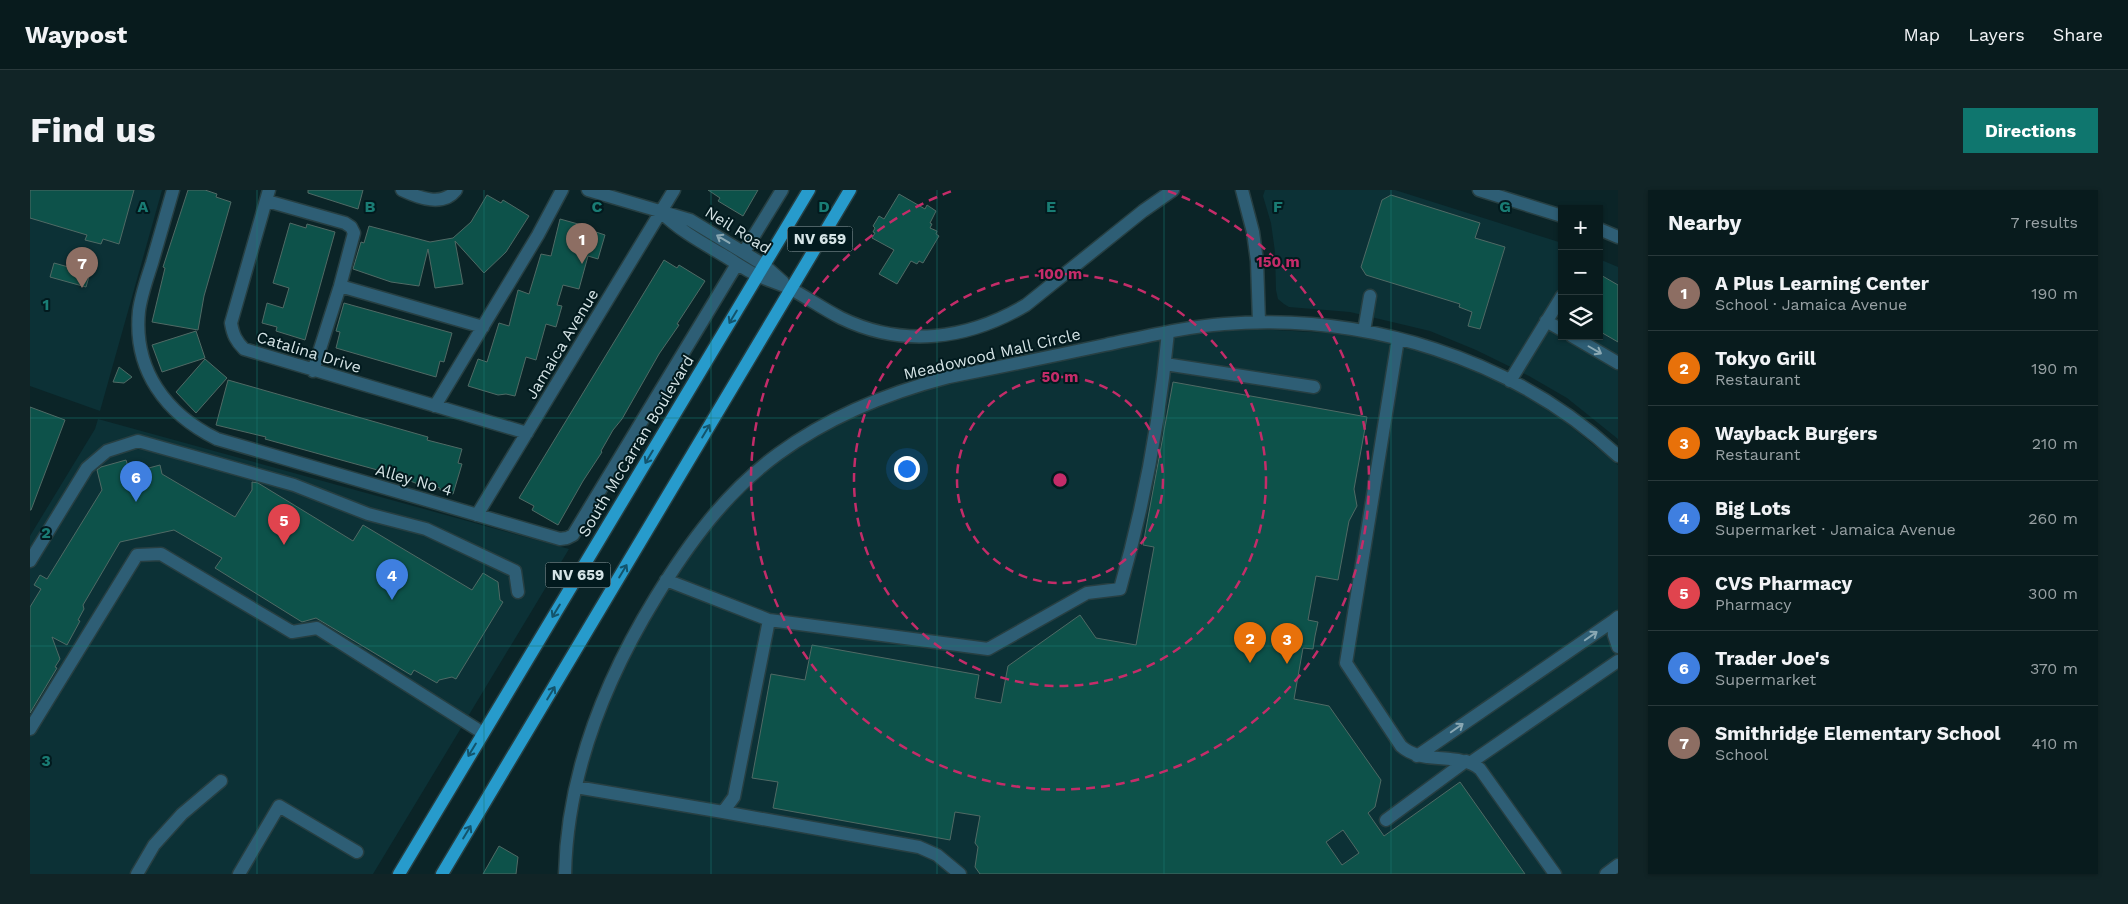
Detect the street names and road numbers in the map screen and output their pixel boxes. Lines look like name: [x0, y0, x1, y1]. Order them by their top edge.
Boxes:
street label: Neil Road: [702, 202, 774, 258]
road number: NV 659: [788, 226, 852, 252]
street label: Jamaica Avenue: [522, 285, 602, 403]
street label: Meadowood Mall Circle: [902, 324, 1082, 384]
street label: Catalina Drive: [254, 327, 364, 377]
street label: South McCarran Boulevard: [574, 352, 698, 540]
street label: Alley No 4: [373, 460, 455, 500]
road number: NV 659: [546, 562, 610, 588]

